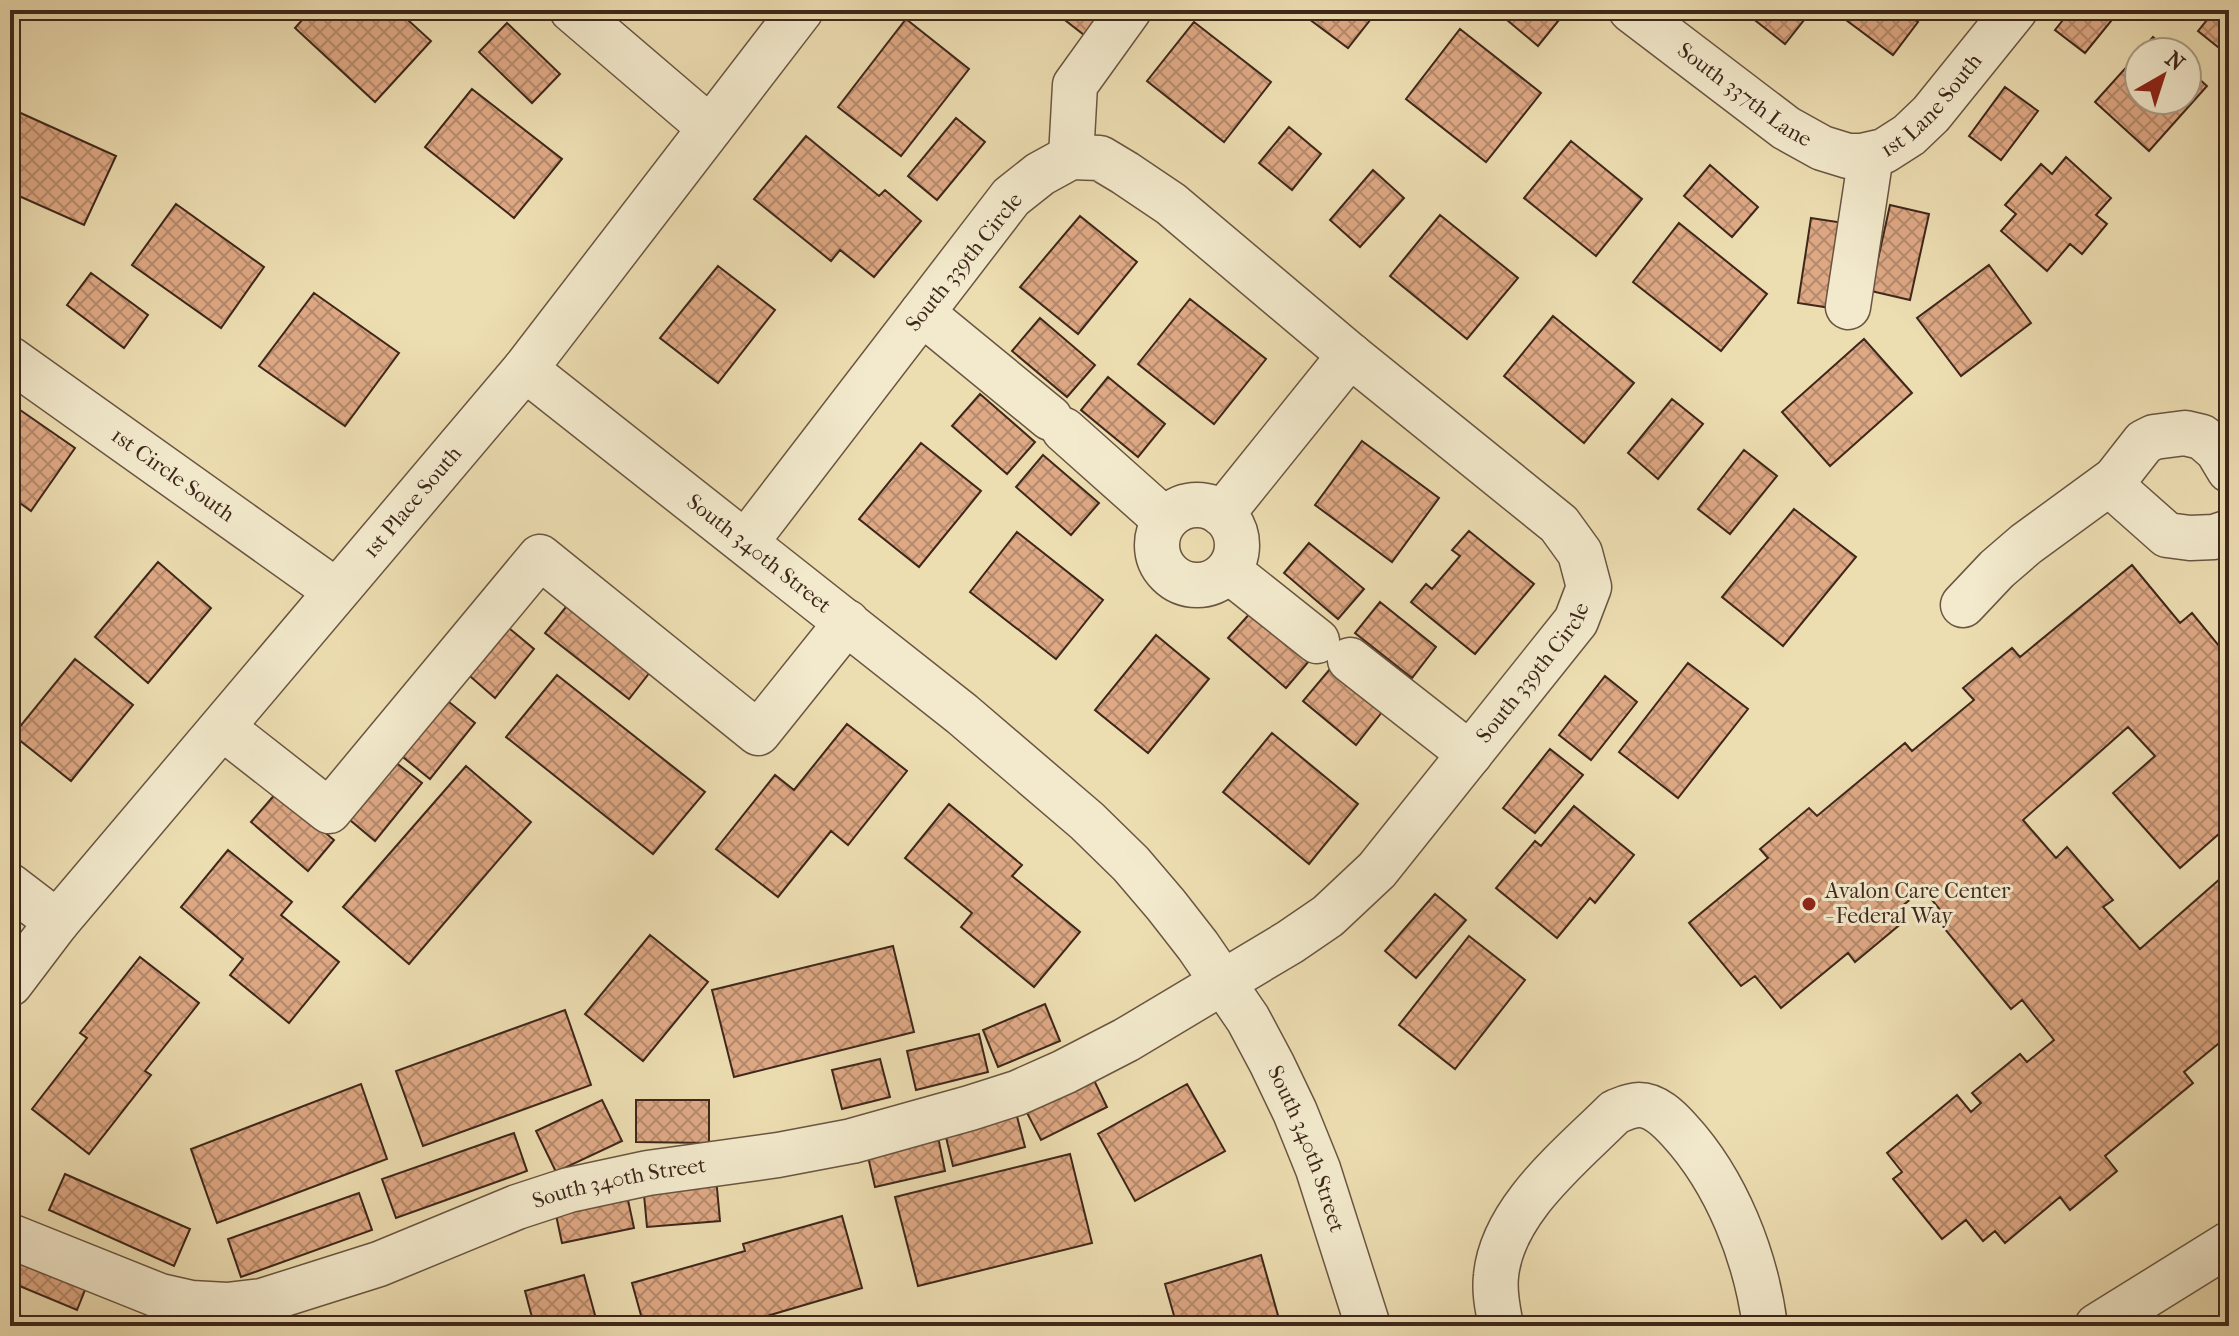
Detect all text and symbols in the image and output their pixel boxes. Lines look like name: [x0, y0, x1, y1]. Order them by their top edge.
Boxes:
north arrow: [2123, 36, 2203, 116]
street label: South 337th Lane: [1672, 37, 1816, 153]
text: N: [2160, 46, 2190, 77]
street label: 1st Lane South: [1876, 48, 1988, 163]
street label: South 339th Circle: [900, 187, 1028, 337]
street label: 1st Circle South: [106, 422, 240, 528]
street label: 1st Place South: [358, 440, 467, 563]
street label: South 340th Street: [681, 489, 836, 619]
street label: South 339th Circle: [1471, 599, 1595, 748]
place label: Avalon Care Center - Federal Way: [1824, 878, 2011, 929]
marker: Avalon Care Center - Federal Way: [1800, 895, 1818, 913]
street label: South 340th Street: [1262, 1061, 1350, 1236]
street label: South 340th Street: [529, 1152, 708, 1214]

